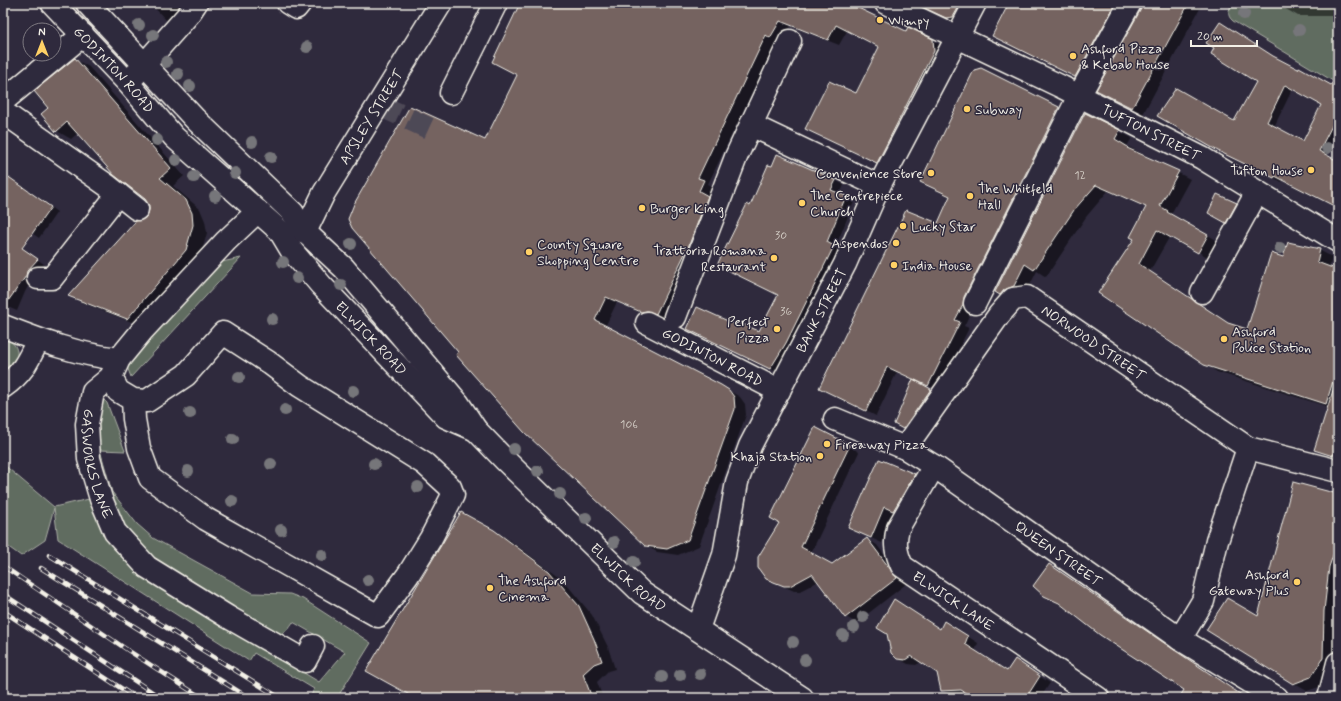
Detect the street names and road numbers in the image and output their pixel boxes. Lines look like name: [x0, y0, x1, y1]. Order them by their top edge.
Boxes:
street label: GODINTON ROAD: [69, 23, 158, 117]
street label: APSLEY STREET: [336, 66, 408, 168]
street label: TUFTON STREET: [1098, 101, 1204, 166]
street label: BANK STREET: [792, 266, 851, 356]
street label: ELWICK ROAD: [331, 298, 410, 380]
street label: NORWOOD STREET: [1038, 302, 1149, 385]
street label: GODINTON ROAD: [659, 324, 766, 391]
street label: GASWORKS LANE: [77, 407, 116, 522]
street label: QUEEN STREET: [1011, 518, 1105, 591]
street label: ELWICK ROAD: [586, 540, 669, 616]
street label: ELWICK LANE: [909, 568, 997, 635]

